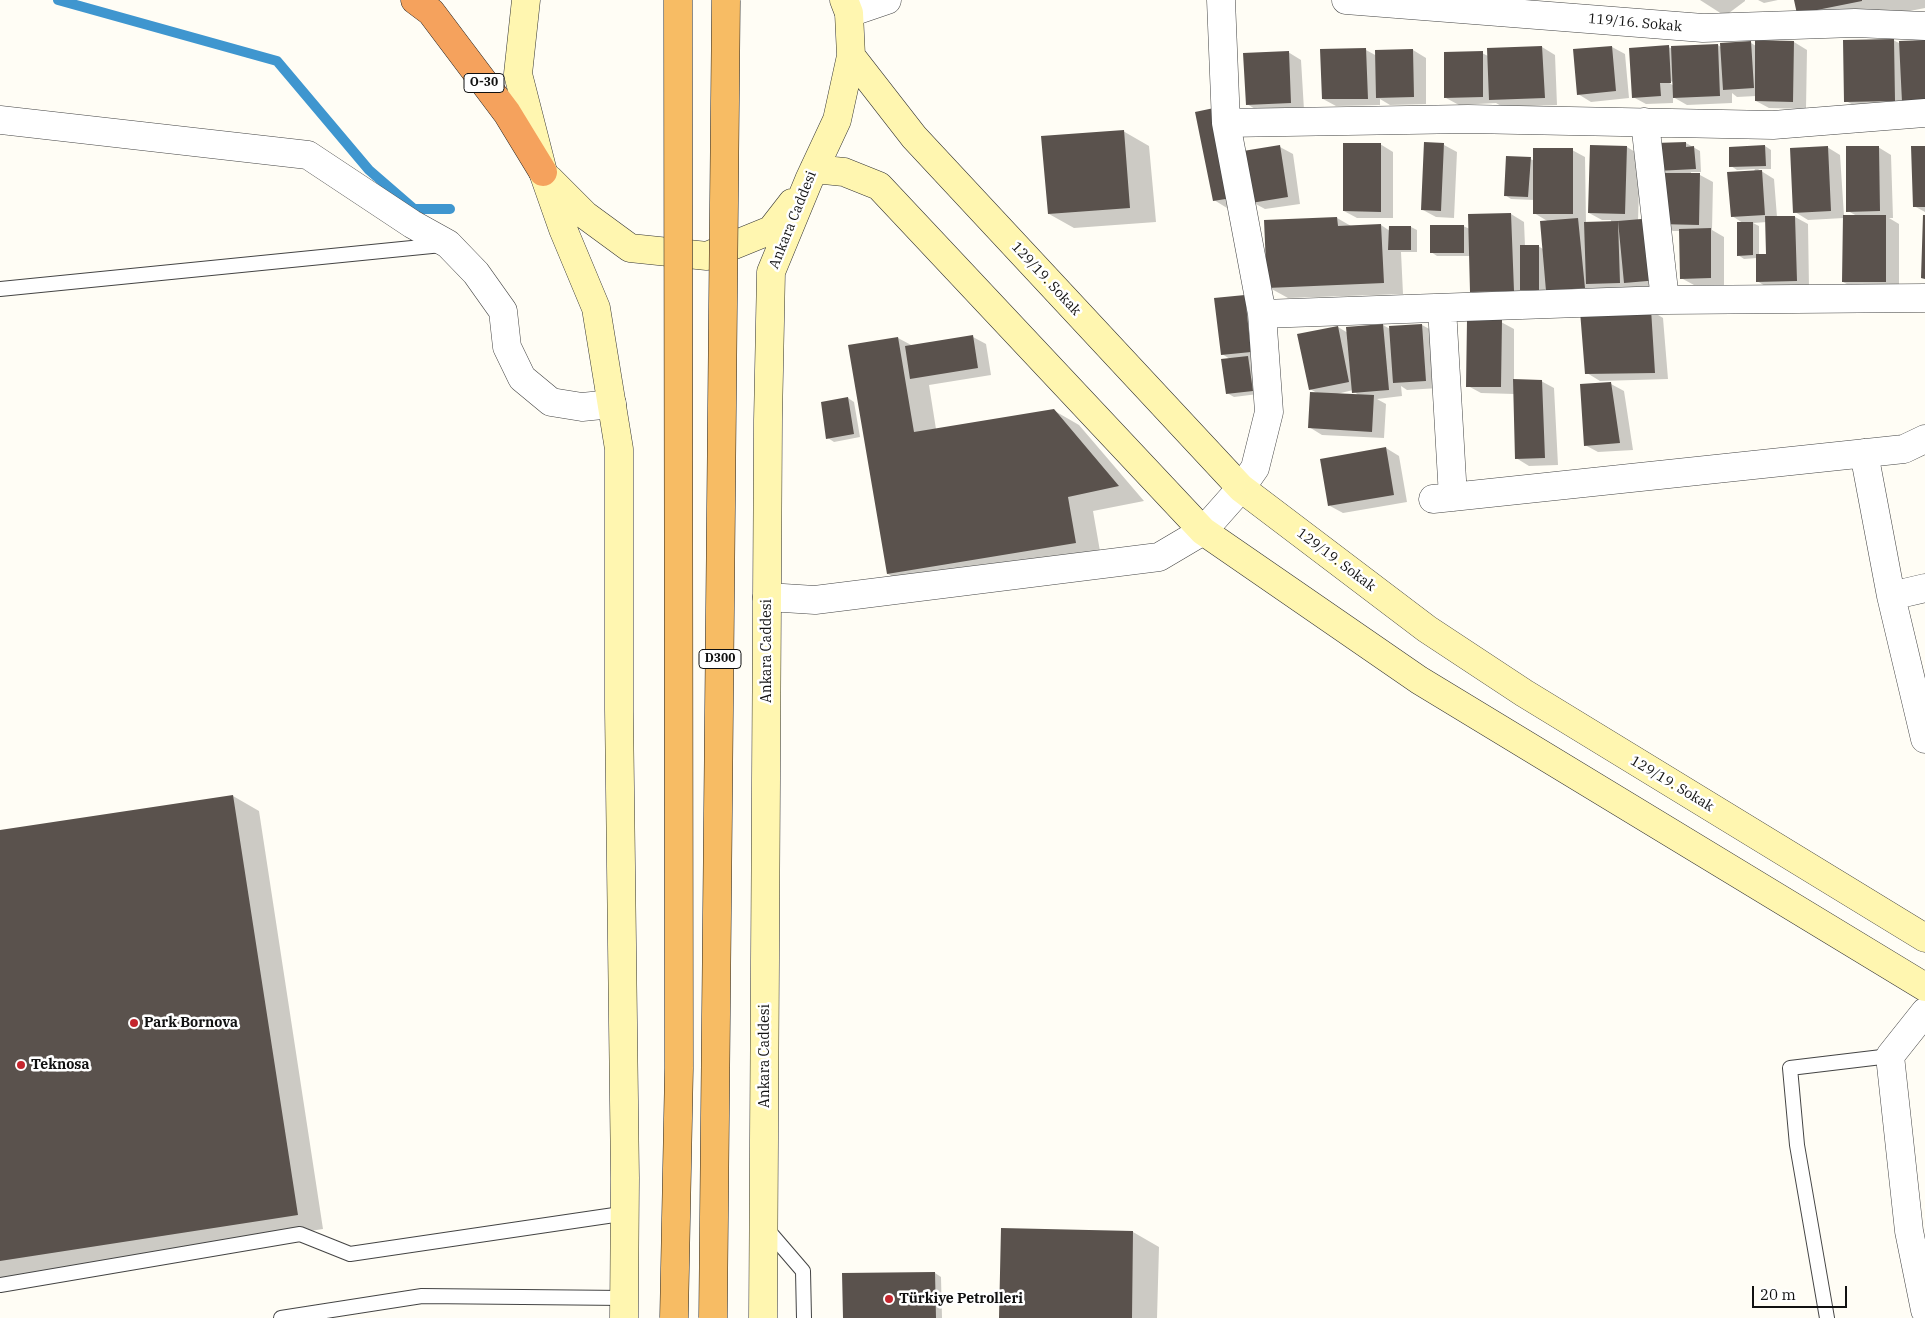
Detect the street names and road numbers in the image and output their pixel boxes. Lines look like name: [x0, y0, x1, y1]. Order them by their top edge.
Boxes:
street label: 119/16. Sokak: [1587, 11, 1683, 35]
road number: O-30: [464, 74, 504, 92]
street label: Ankara Caddesi: [766, 169, 820, 271]
street label: 129/19. Sokak: [1008, 239, 1084, 319]
street label: 129/19. Sokak: [1293, 525, 1379, 595]
street label: Ankara Caddesi: [759, 599, 775, 703]
road number: D300: [699, 650, 741, 669]
street label: 129/19. Sokak: [1627, 753, 1717, 815]
street label: Ankara Caddesi: [757, 1004, 773, 1108]

